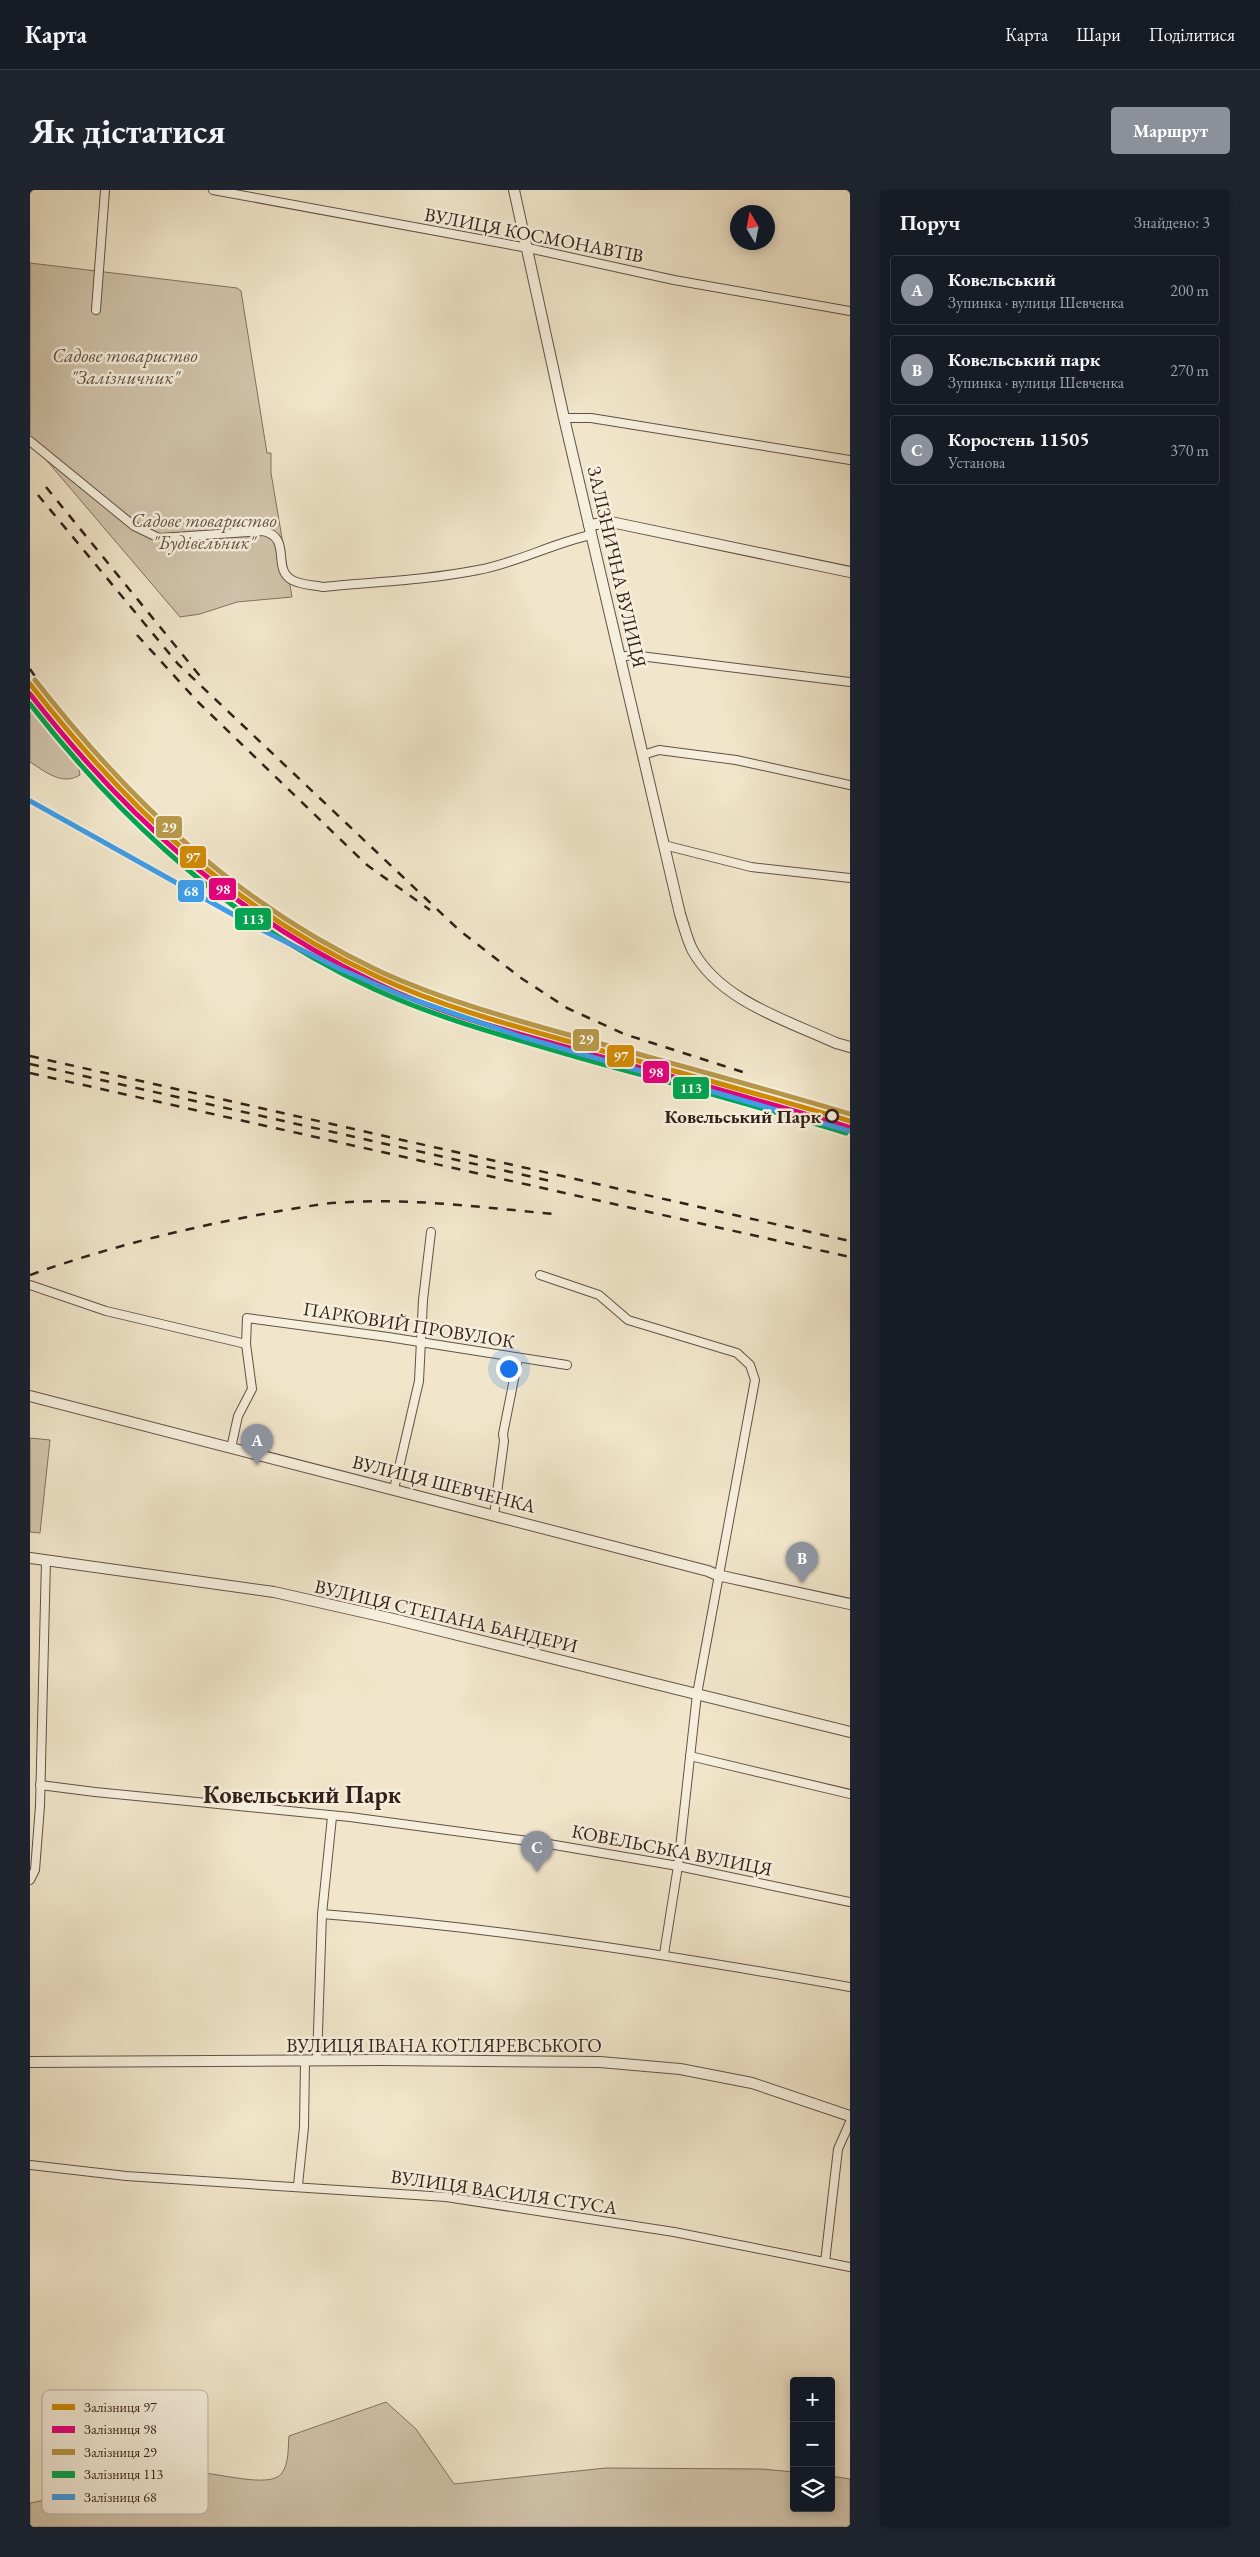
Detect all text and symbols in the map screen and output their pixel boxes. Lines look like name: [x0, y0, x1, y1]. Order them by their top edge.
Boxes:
text: Карта: [25, 19, 87, 50]
text: Карта: [1005, 23, 1048, 46]
text: Шари: [1076, 23, 1121, 46]
text: Поділитися: [1149, 23, 1235, 46]
button: Маршрут: [1111, 107, 1230, 154]
text: Як дістатися: [30, 108, 225, 153]
street label: ВУЛИЦЯ КОСМОНАВТІВ: [422, 201, 646, 269]
north arrow: [730, 205, 775, 250]
text: Поруч: [900, 209, 960, 236]
text: Знайдено: 3: [1134, 212, 1210, 233]
text: Ковельський: [948, 267, 1056, 292]
text: A: [911, 280, 923, 301]
text: 200 m: [1170, 280, 1209, 301]
text: Зупинка · вулиця Шевченка: [948, 292, 1124, 313]
park label: Садове товариство "Залізничник": [52, 343, 198, 390]
text: Ковельський парк: [948, 347, 1100, 372]
text: B: [912, 360, 922, 381]
text: 270 m: [1170, 360, 1209, 381]
text: Зупинка · вулиця Шевченка: [948, 372, 1124, 393]
text: Коростень 11505: [948, 427, 1089, 452]
text: C: [911, 440, 923, 461]
text: 370 m: [1170, 440, 1209, 461]
text: Установа: [948, 452, 1005, 473]
street label: ЗАЛІЗНИЧНА ВУЛИЦЯ: [582, 464, 652, 671]
park label: Садове товариство "Будівельник": [131, 508, 277, 555]
line badge: 29: [155, 815, 183, 839]
text: 29: [162, 818, 177, 836]
line badge: 97: [179, 845, 207, 869]
text: 97: [186, 848, 201, 866]
line badge: 98: [208, 877, 237, 901]
line badge: 68: [177, 879, 205, 903]
text: 98: [216, 880, 230, 898]
text: 68: [184, 882, 198, 900]
line badge: 113: [234, 907, 272, 931]
text: 113: [242, 910, 264, 928]
line badge: 29: [572, 1028, 600, 1052]
text: 29: [579, 1030, 594, 1048]
line badge: 97: [606, 1044, 635, 1068]
text: 97: [614, 1047, 629, 1065]
line badge: 98: [642, 1060, 670, 1084]
text: 98: [649, 1063, 663, 1081]
line badge: 113: [672, 1076, 710, 1100]
text: 113: [680, 1079, 702, 1097]
place label: Ковельський Парк: [664, 1104, 821, 1129]
marker: Ковельський Парк: [825, 1109, 839, 1123]
street label: ПАРКОВИЙ ПРОВУЛОК: [301, 1296, 517, 1354]
your location: [496, 1356, 522, 1382]
pin: A: [241, 1424, 273, 1465]
street label: ВУЛИЦЯ ШЕВЧЕНКА: [350, 1449, 539, 1519]
pin: B: [786, 1542, 818, 1583]
street label: ВУЛИЦЯ СТЕПАНА БАНДЕРИ: [312, 1574, 580, 1658]
district label: Ковельський Парк: [203, 1779, 402, 1810]
street label: КОВЕЛЬСЬКА ВУЛИЦЯ: [570, 1818, 775, 1882]
pin: C: [521, 1831, 553, 1872]
street label: ВУЛИЦЯ ІВАНА КОТЛЯРЕВСЬКОГО: [286, 2033, 602, 2058]
street label: ВУЛИЦЯ ВАСИЛЯ СТУСА: [389, 2164, 620, 2220]
map controls: [790, 2377, 835, 2512]
button: +: [790, 2377, 835, 2422]
legend: [42, 2390, 208, 2514]
text: Залізниця 97: [84, 2398, 157, 2416]
text: Залізниця 98: [84, 2420, 157, 2438]
button: −: [790, 2422, 835, 2467]
text: Залізниця 29: [84, 2443, 157, 2461]
text: Залізниця 113: [84, 2465, 164, 2483]
button: layers: [790, 2467, 835, 2512]
text: Залізниця 68: [84, 2488, 157, 2506]

